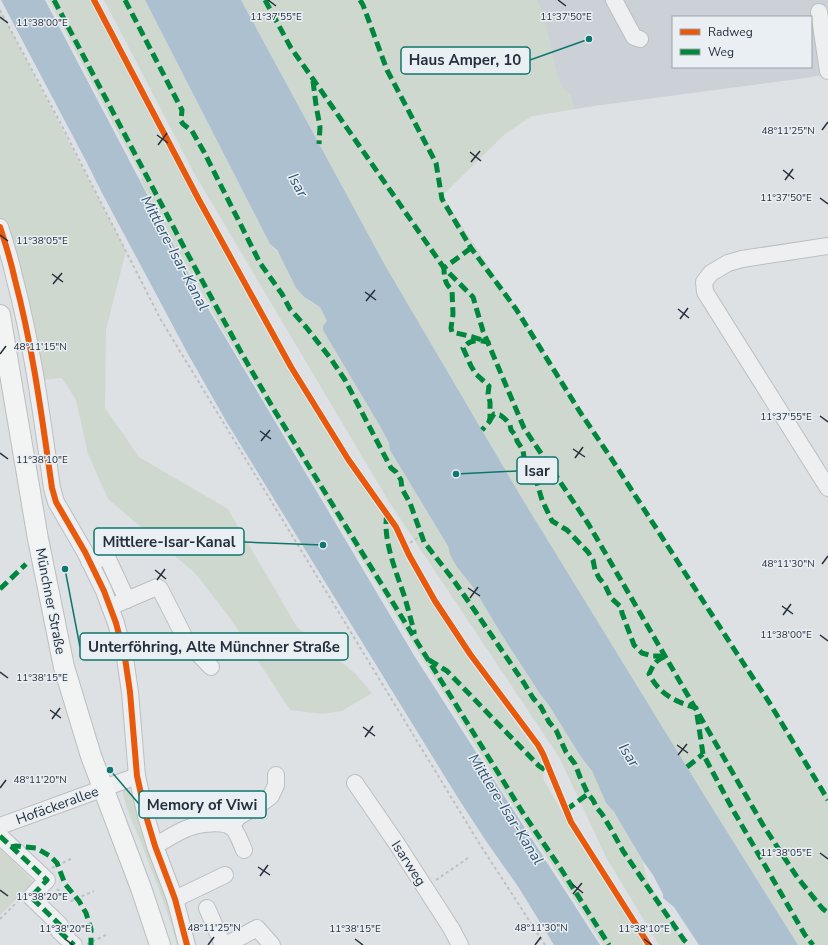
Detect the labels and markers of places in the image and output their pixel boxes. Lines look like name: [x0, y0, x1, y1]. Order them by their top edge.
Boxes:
callout: Haus Amper, 10: [401, 47, 530, 74]
callout: Isar: [517, 457, 558, 484]
callout: Mittlere-Isar-Kanal: [94, 528, 244, 555]
callout: Unterföhring, Alte Münchner Straße: [80, 633, 348, 660]
callout: Memory of Viwi: [139, 791, 266, 818]

